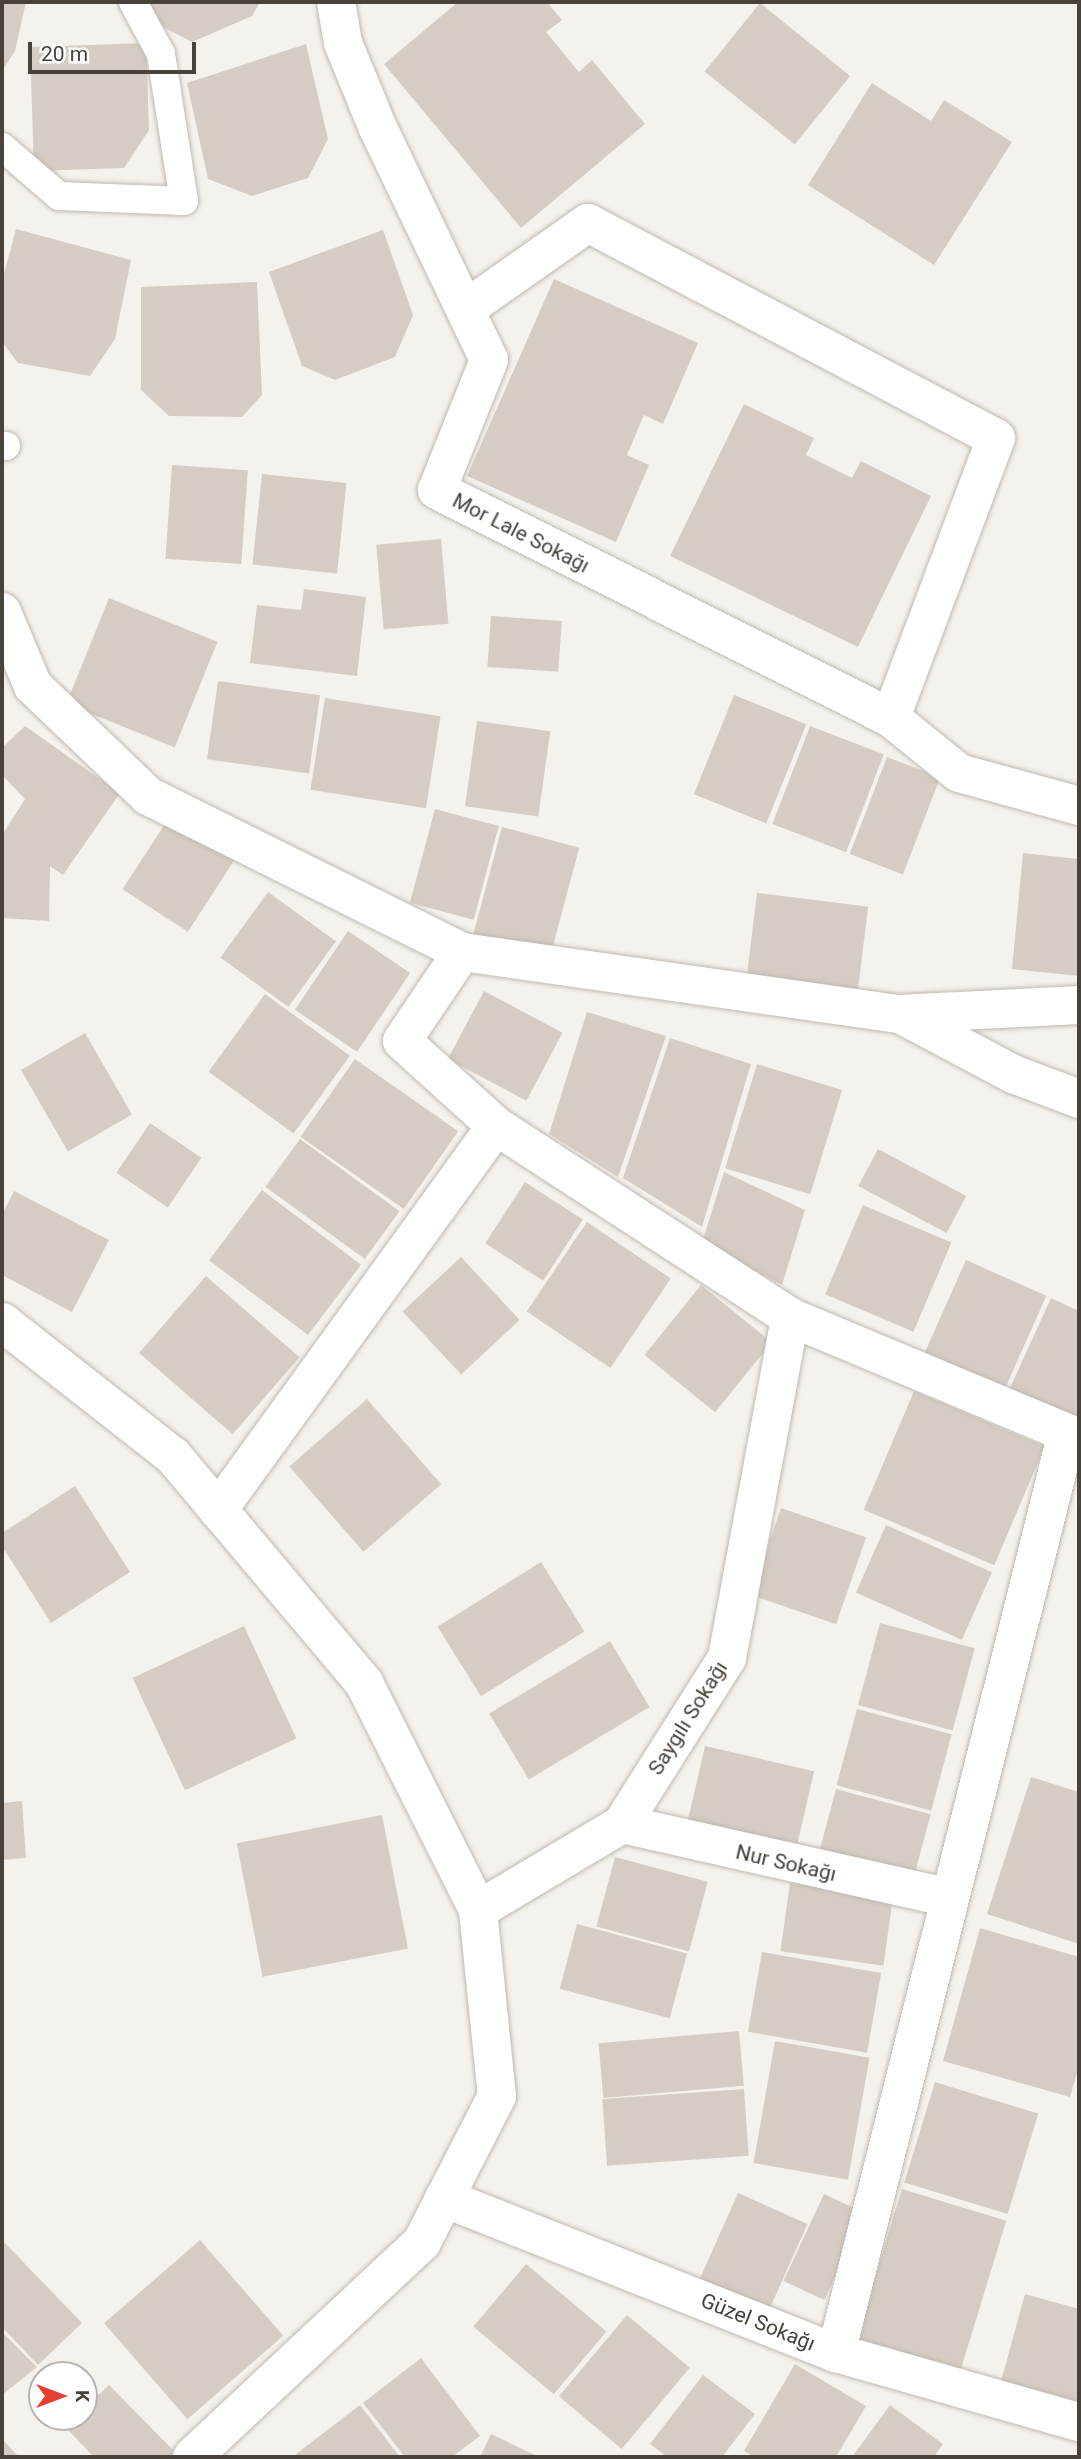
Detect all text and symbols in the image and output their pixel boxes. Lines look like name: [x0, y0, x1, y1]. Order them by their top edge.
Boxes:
scale bar: [32, 28, 200, 72]
text: 20 m: [41, 42, 88, 66]
street label: Mor Lale Sokağı: [448, 488, 594, 578]
street label: Saygılı Sokağı: [643, 1656, 733, 1780]
street label: Nur Sokağı: [733, 1839, 839, 1887]
street label: Güzel Sokağı: [697, 2288, 819, 2356]
north arrow: [28, 2361, 98, 2431]
text: K: [71, 2390, 94, 2402]

